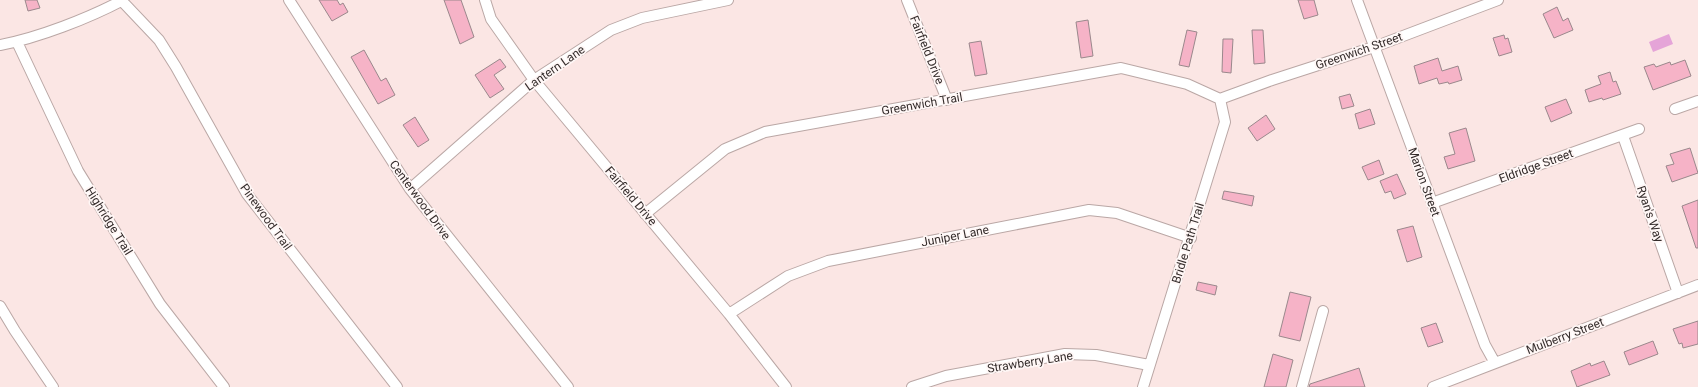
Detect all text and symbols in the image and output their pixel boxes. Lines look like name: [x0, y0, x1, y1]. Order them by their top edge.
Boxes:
street label: Fairfield Drive: [907, 14, 947, 86]
street label: Greenwich Street: [1314, 30, 1404, 72]
street label: Lantern Lane: [522, 42, 588, 94]
street label: Greenwich Trail: [880, 90, 964, 118]
street label: Marion Street: [1405, 146, 1443, 218]
street label: Eldridge Street: [1497, 146, 1575, 186]
street label: Centerwood Drive: [387, 158, 453, 242]
street label: Fairfield Drive: [602, 164, 660, 228]
street label: Pinewood Trail: [237, 181, 295, 253]
street label: Highridge Trail: [83, 184, 135, 258]
street label: Ryan's Way: [1634, 184, 1666, 244]
street label: Bridle Path Trail: [1169, 201, 1207, 285]
street label: Juniper Lane: [920, 223, 990, 249]
street label: Mulberry Street: [1524, 315, 1606, 357]
street label: Strawberry Lane: [986, 348, 1074, 376]

